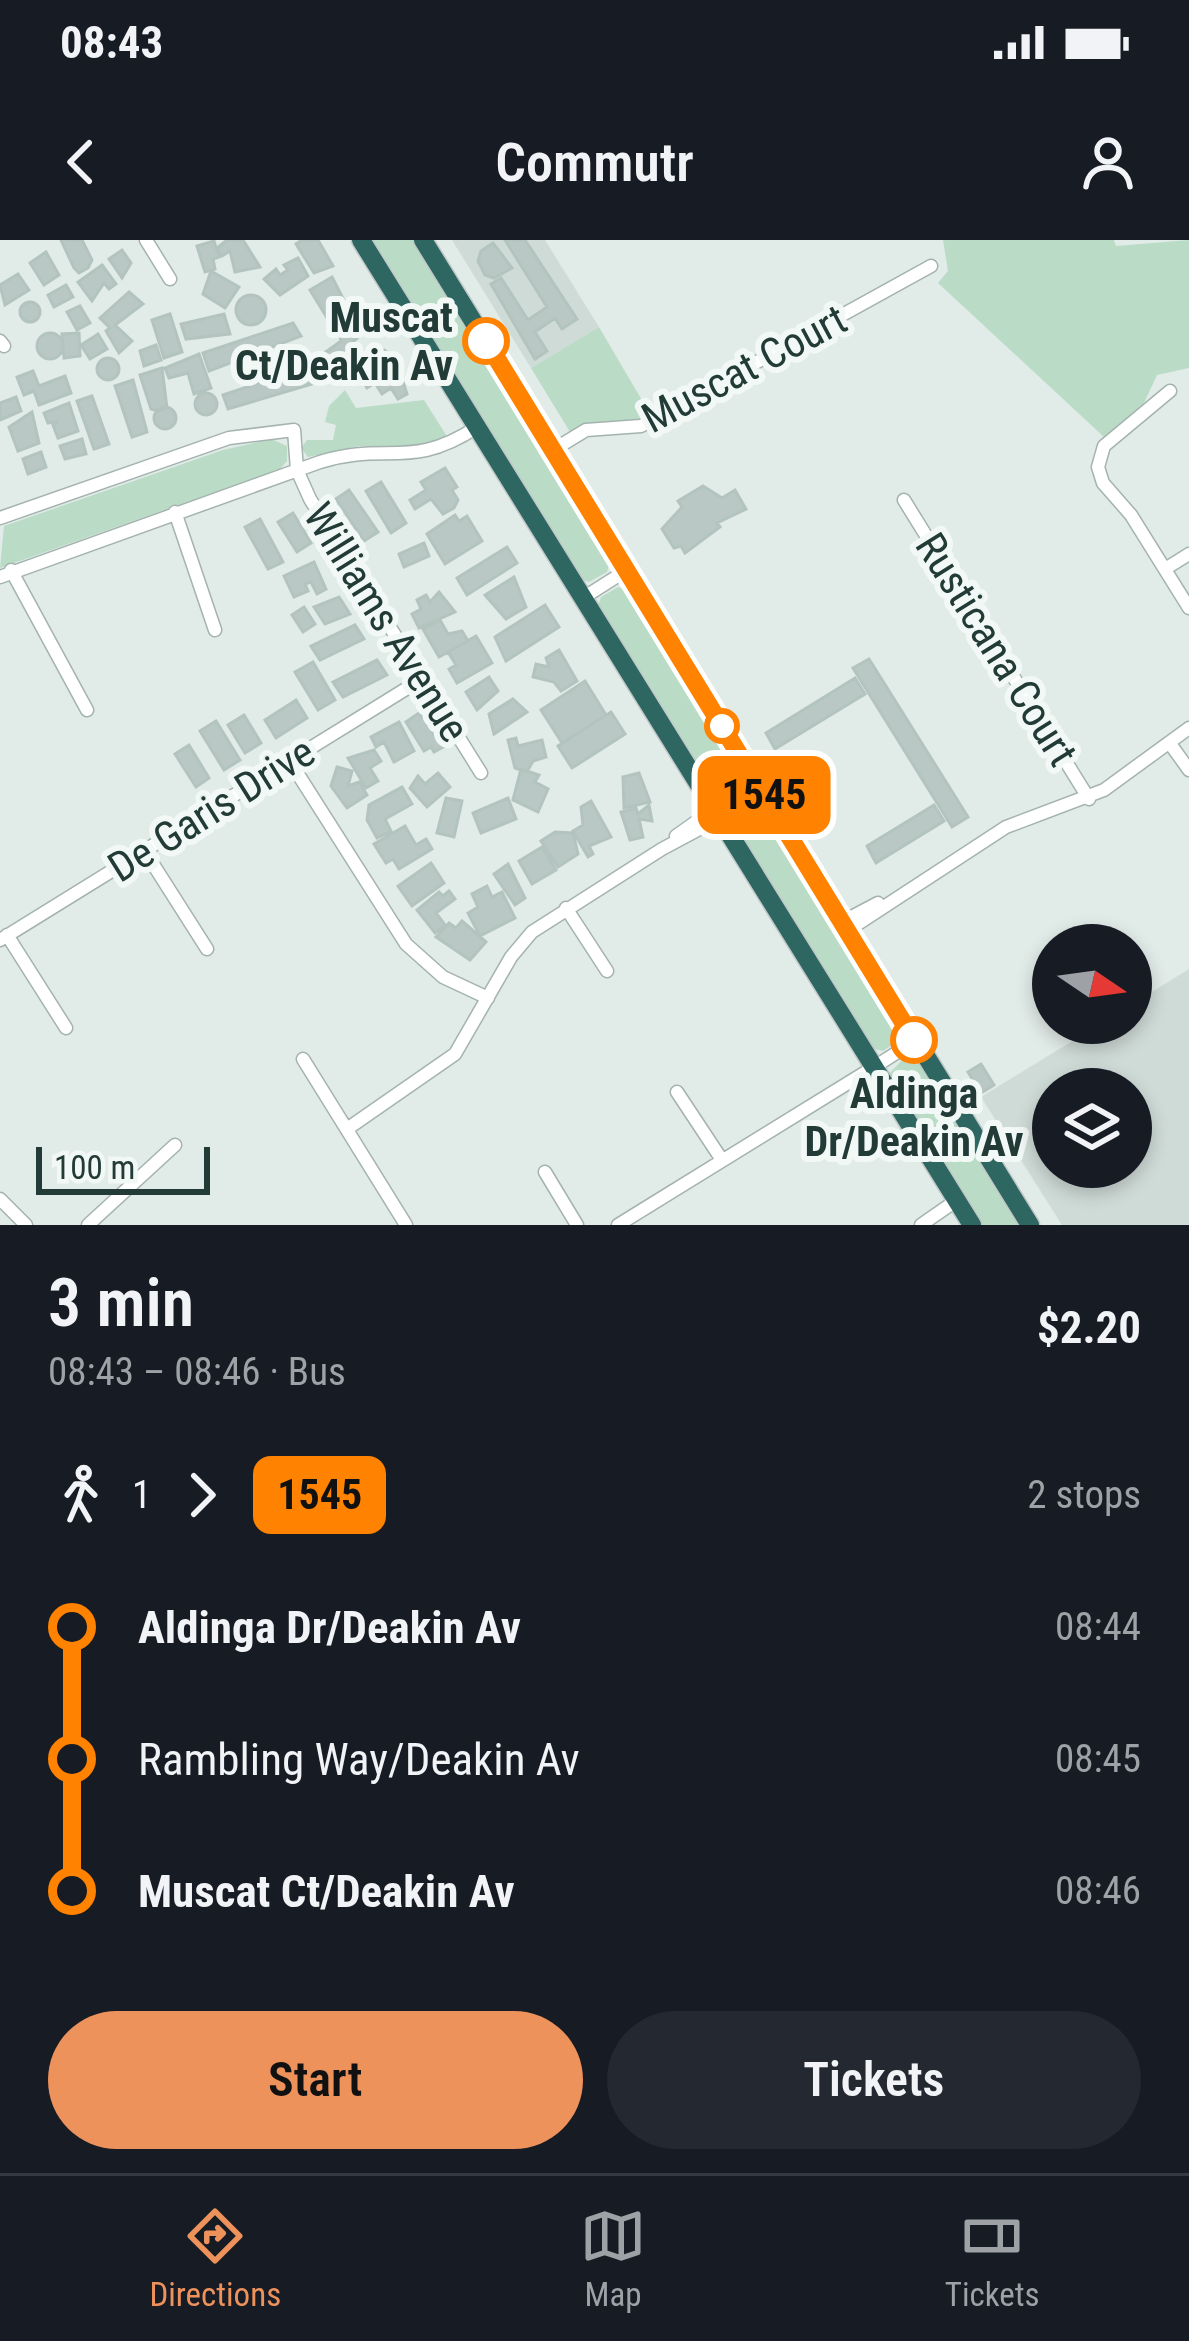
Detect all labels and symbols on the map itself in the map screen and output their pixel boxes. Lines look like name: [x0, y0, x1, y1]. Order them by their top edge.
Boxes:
place label: Muscat Ct/Deakin Av: [235, 293, 453, 390]
street label: Muscat Court: [634, 294, 855, 443]
marker: Muscat Ct/Deakin Av: [464, 319, 508, 363]
street label: Williams Avenue: [294, 494, 479, 751]
street label: Rusticana Court: [906, 524, 1088, 775]
unlabelled marker: [706, 710, 738, 742]
street label: De Garis Drive: [99, 727, 323, 892]
line badge: 1545: [680, 756, 848, 834]
north arrow: [1032, 924, 1152, 1044]
marker: Aldinga Dr/Deakin Av: [892, 1018, 936, 1062]
place label: Aldinga Dr/Deakin Av: [804, 1069, 1024, 1166]
scale bar: [36, 1141, 210, 1194]

